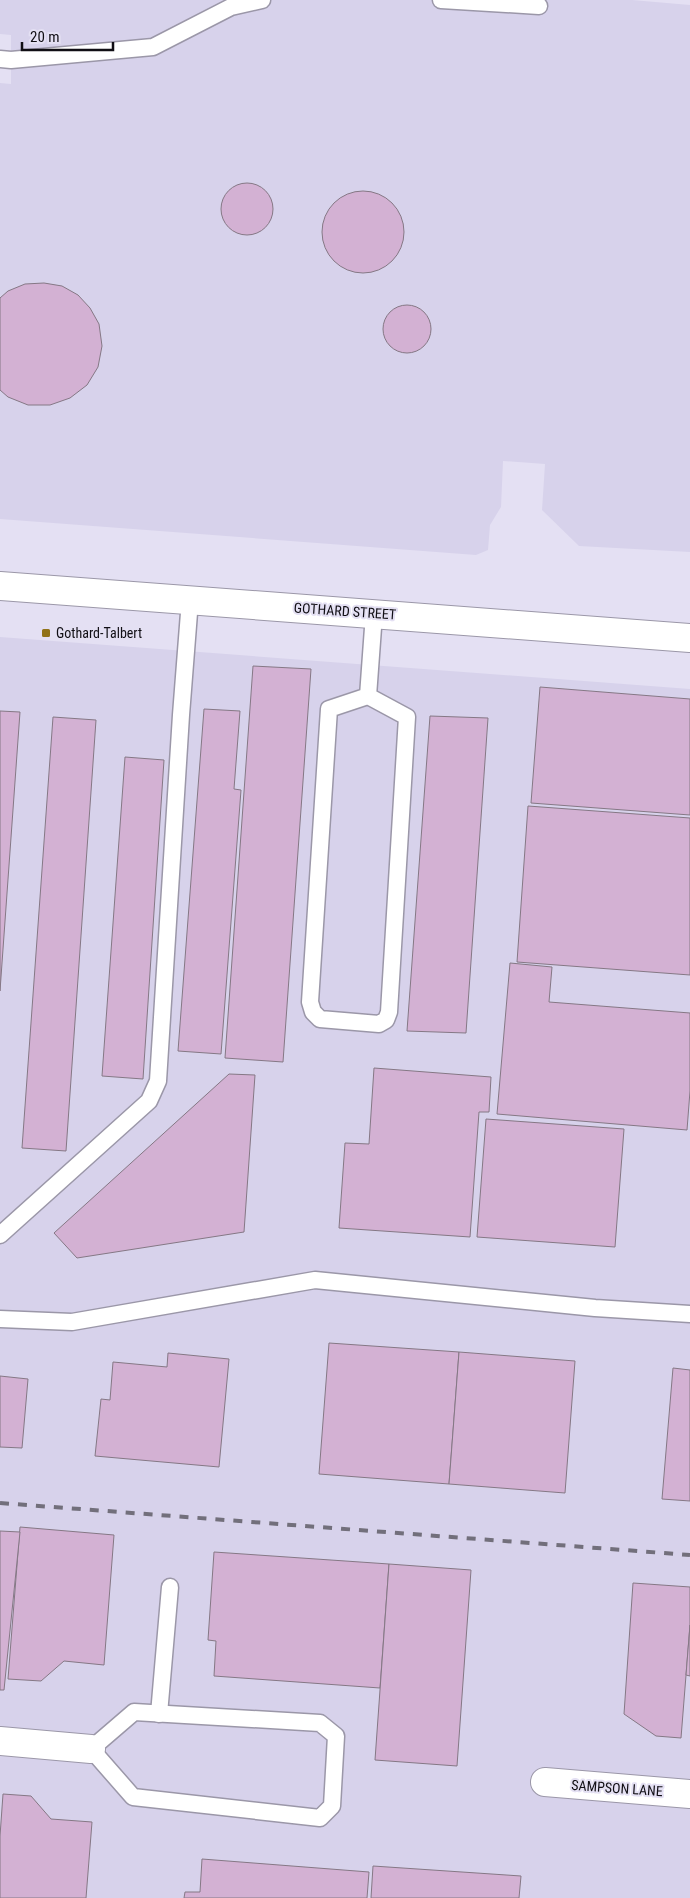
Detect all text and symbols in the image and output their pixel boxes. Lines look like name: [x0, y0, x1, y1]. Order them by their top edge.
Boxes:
scale bar: [22, 20, 114, 52]
text: 20 m: [30, 28, 60, 46]
street label: GOTHARD STREET: [293, 599, 397, 623]
place label: Gothard-Talbert: [56, 625, 142, 641]
marker: Gothard-Talbert: [40, 627, 52, 639]
street label: SAMPSON LANE: [571, 1777, 663, 1799]

